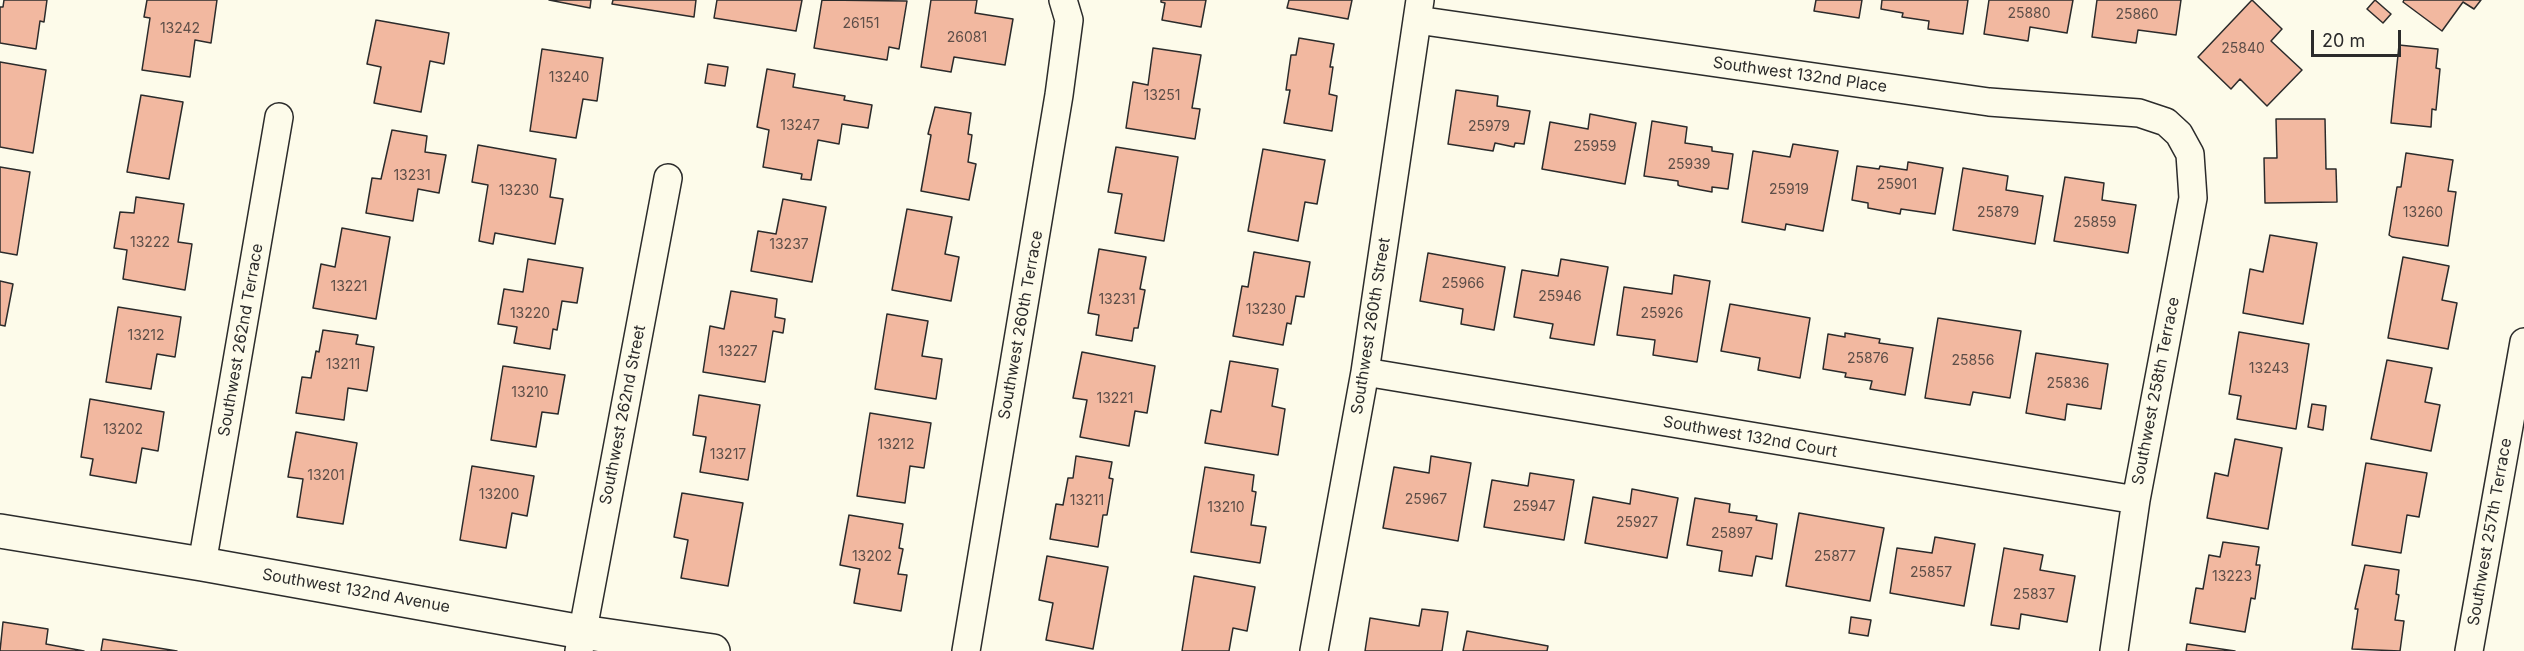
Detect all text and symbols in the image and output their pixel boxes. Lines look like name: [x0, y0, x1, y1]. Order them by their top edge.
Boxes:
house number: 25880: [2007, 6, 2051, 22]
house number: 25860: [2115, 7, 2159, 23]
house number: 26151: [842, 16, 880, 32]
scale bar: [2314, 18, 2404, 56]
house number: 13242: [160, 21, 200, 37]
house number: 26081: [947, 30, 987, 46]
text: 20 m: [2322, 30, 2365, 51]
house number: 25840: [2221, 41, 2265, 57]
street label: Southwest 132nd Place: [1712, 53, 1888, 97]
house number: 13240: [549, 70, 589, 86]
house number: 13251: [1143, 88, 1181, 104]
house number: 13247: [780, 118, 820, 134]
house number: 25979: [1468, 119, 1510, 135]
house number: 25959: [1574, 139, 1616, 155]
house number: 25939: [1667, 157, 1711, 173]
house number: 13231: [393, 168, 431, 184]
house number: 25901: [1877, 177, 1917, 193]
house number: 25919: [1769, 182, 1809, 198]
house number: 13230: [499, 183, 539, 199]
house number: 25879: [1977, 205, 2019, 221]
house number: 13260: [2403, 205, 2443, 221]
house number: 25859: [2074, 215, 2116, 231]
street label: Southwest 260th Terrace: [995, 229, 1047, 421]
house number: 13222: [130, 235, 170, 251]
street label: Southwest 260th Street: [1348, 236, 1394, 416]
house number: 13237: [769, 237, 809, 253]
street label: Southwest 262nd Terrace: [215, 242, 267, 438]
house number: 25966: [1441, 276, 1485, 292]
house number: 13221: [330, 279, 368, 295]
house number: 25946: [1538, 289, 1582, 305]
house number: 13231: [1098, 292, 1136, 308]
street label: Southwest 258th Terrace: [2128, 295, 2184, 487]
house number: 13230: [1246, 302, 1286, 318]
house number: 13220: [510, 306, 550, 322]
house number: 25926: [1641, 306, 1683, 322]
street label: Southwest 262nd Street: [596, 324, 650, 506]
house number: 13212: [127, 328, 165, 344]
house number: 13227: [718, 344, 758, 360]
house number: 25876: [1847, 351, 1889, 367]
house number: 25856: [1952, 353, 1994, 369]
house number: 13211: [326, 357, 360, 373]
house number: 13243: [2249, 361, 2289, 377]
house number: 25836: [2046, 376, 2090, 392]
house number: 13210: [511, 385, 549, 401]
house number: 13221: [1096, 391, 1134, 407]
street label: Southwest 132nd Court: [1661, 412, 1839, 462]
house number: 13202: [103, 422, 143, 438]
house number: 13212: [877, 437, 915, 453]
street label: Southwest 257th Terrace: [2464, 437, 2516, 627]
house number: 13217: [710, 447, 746, 463]
house number: 13201: [307, 468, 345, 484]
house number: 13200: [479, 487, 519, 503]
house number: 25967: [1405, 492, 1447, 508]
house number: 13211: [1070, 493, 1104, 509]
house number: 25947: [1513, 499, 1555, 515]
house number: 13210: [1207, 500, 1245, 516]
house number: 25927: [1616, 515, 1658, 531]
house number: 25897: [1711, 526, 1753, 542]
house number: 13202: [852, 549, 892, 565]
house number: 25877: [1814, 549, 1856, 565]
street label: Southwest 132nd Avenue: [261, 565, 451, 617]
house number: 25857: [1910, 565, 1952, 581]
house number: 13223: [2212, 569, 2252, 585]
house number: 25837: [2013, 587, 2055, 603]

